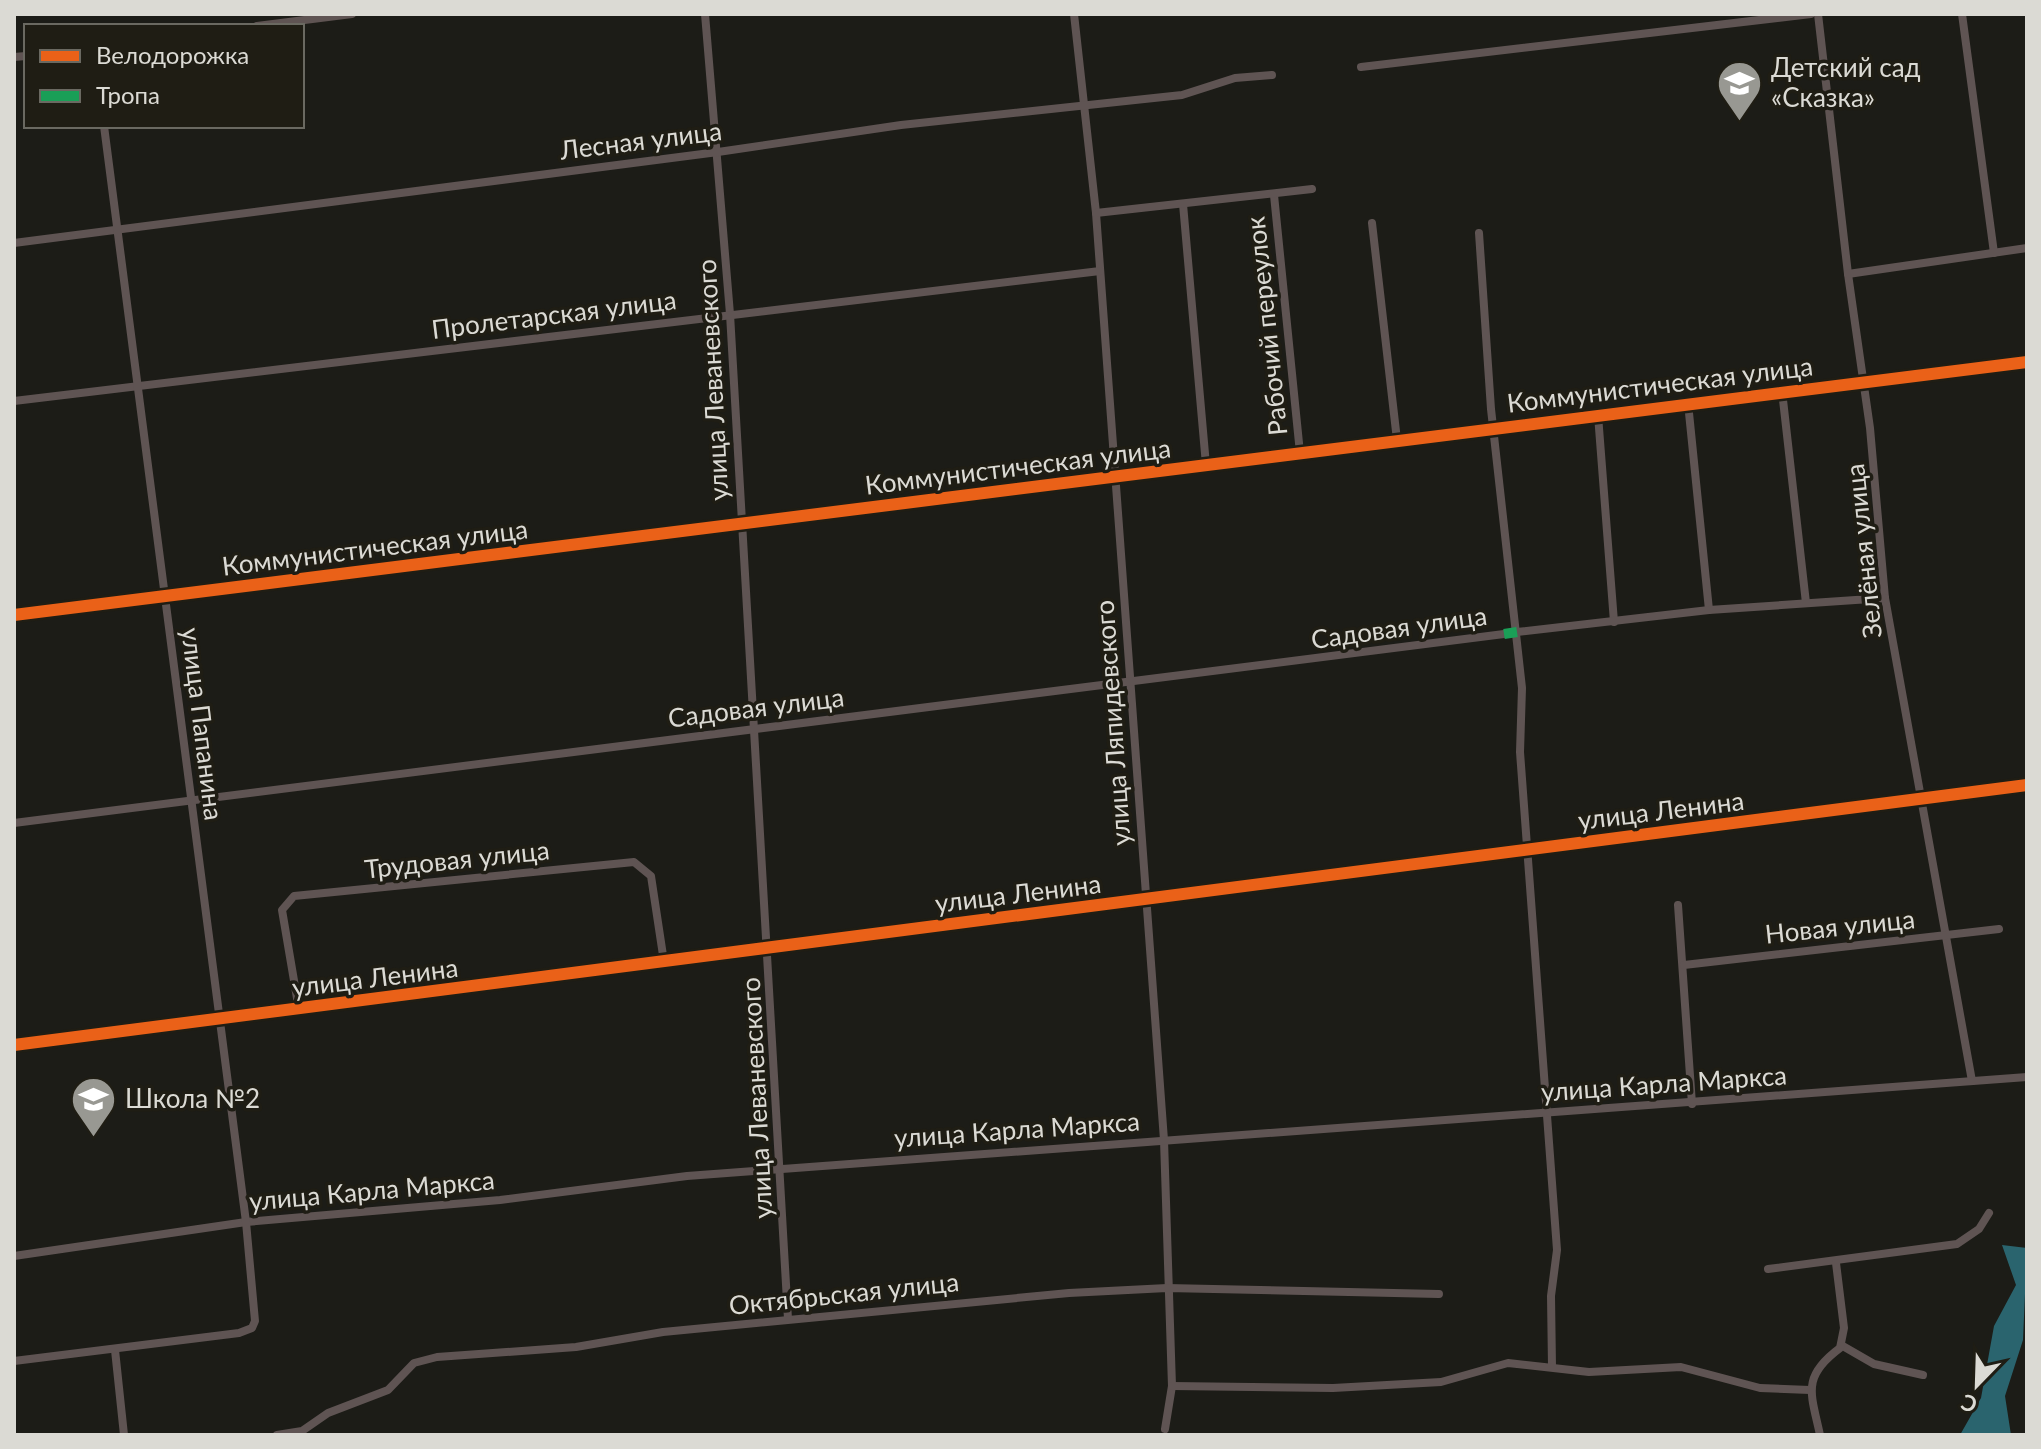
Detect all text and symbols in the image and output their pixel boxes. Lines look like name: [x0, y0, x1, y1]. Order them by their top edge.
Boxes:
legend: [24, 24, 304, 128]
text: Велодорожка: [96, 40, 249, 69]
place label: Детский сад «Сказка»: [1771, 51, 1921, 113]
school or university icon: Детский сад «Сказка»: [1716, 59, 1764, 122]
text: Тропа: [96, 80, 160, 109]
street label: Лесная улица: [557, 114, 724, 166]
street label: Рабочий переулок: [1239, 215, 1293, 437]
street label: улица Леваневского: [690, 258, 734, 502]
street label: Пролетарская улица: [430, 283, 678, 345]
street label: Коммунистическая улица: [1505, 349, 1815, 419]
street label: Коммунистическая улица: [863, 431, 1173, 501]
street label: Зелёная улица: [1838, 462, 1888, 640]
street label: Коммунистическая улица: [220, 512, 530, 582]
street label: улица Ляпидевского: [1087, 599, 1137, 847]
street label: Садовая улица: [1309, 599, 1489, 655]
street label: улица Папанина: [175, 626, 231, 822]
street label: Садовая улица: [666, 680, 846, 734]
street label: улица Ленина: [1576, 784, 1746, 836]
street label: Трудовая улица: [363, 833, 551, 885]
street label: улица Ленина: [933, 867, 1103, 919]
street label: Новая улица: [1763, 902, 1916, 950]
street label: улица Ленина: [290, 951, 460, 1003]
street label: улица Леваневского: [734, 976, 778, 1220]
street label: улица Карла Маркса: [1540, 1058, 1788, 1108]
school or university icon: Школа №2: [70, 1075, 118, 1138]
place label: Школа №2: [125, 1082, 260, 1114]
street label: улица Карла Маркса: [893, 1104, 1141, 1154]
street label: улица Карла Маркса: [248, 1163, 496, 1217]
street label: Октябрьская улица: [727, 1265, 960, 1321]
north arrow: [1937, 1345, 2017, 1425]
text: С: [1957, 1388, 1981, 1419]

